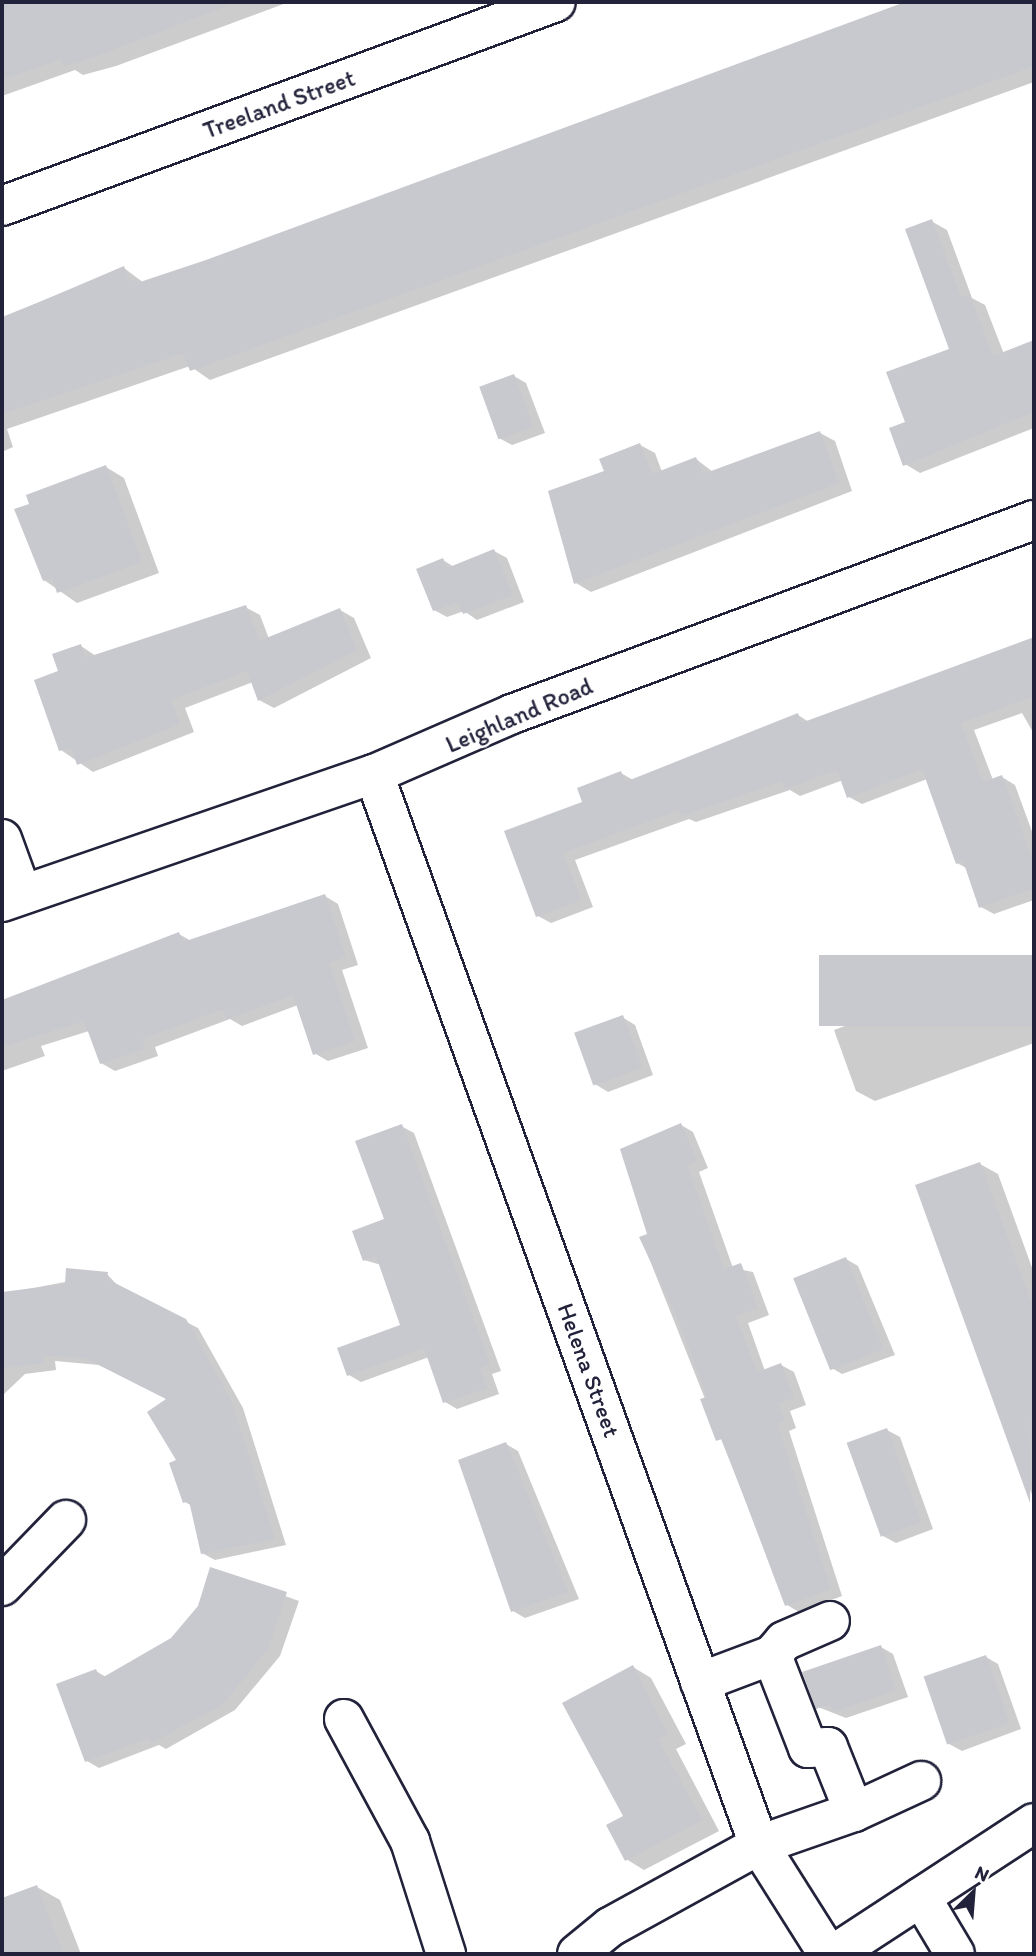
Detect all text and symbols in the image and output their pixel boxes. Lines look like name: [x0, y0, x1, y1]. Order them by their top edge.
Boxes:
street label: Treeland Street: [199, 63, 359, 145]
street label: Leighland Road: [441, 671, 597, 759]
street label: Helena Street: [551, 1299, 627, 1441]
north arrow: [938, 1858, 1008, 1928]
text: N: [971, 1860, 993, 1887]

